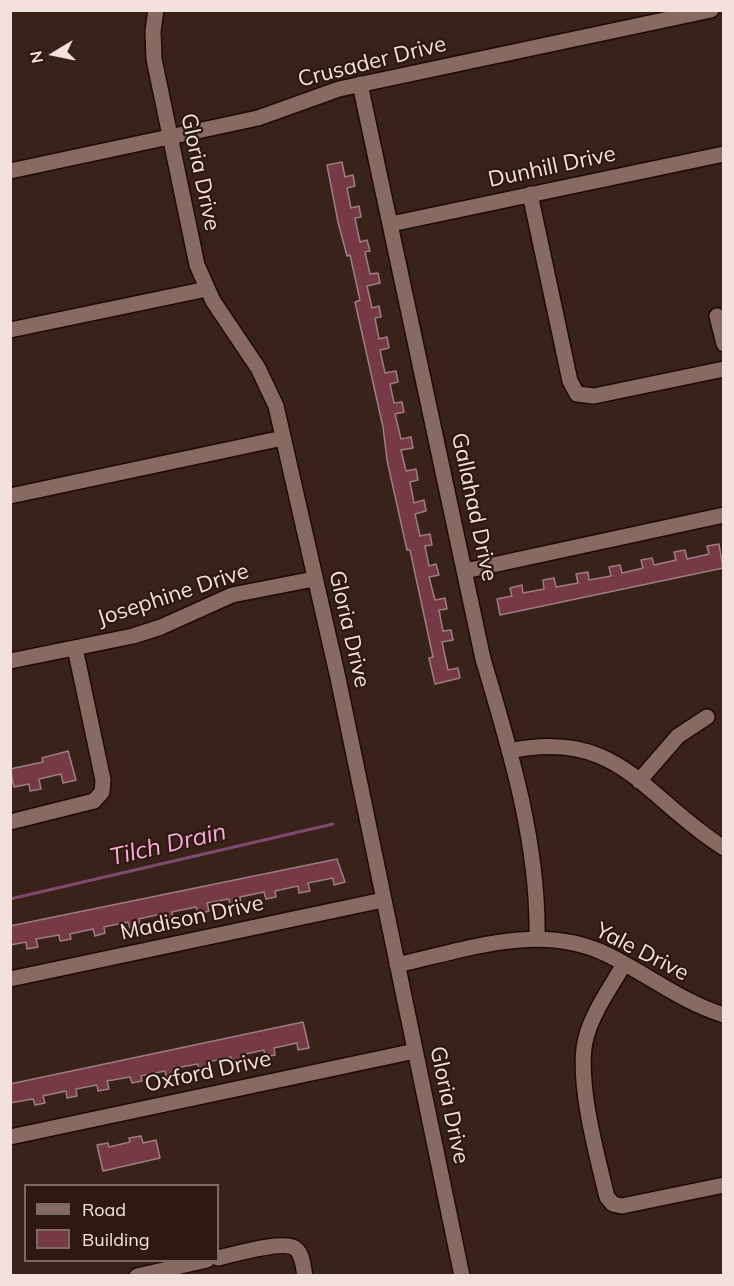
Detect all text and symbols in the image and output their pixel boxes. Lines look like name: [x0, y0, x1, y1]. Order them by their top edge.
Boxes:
north arrow: [24, 24, 84, 84]
street label: Crusader Drive: [295, 31, 449, 93]
text: N: [25, 49, 47, 65]
street label: Gloria Drive: [175, 111, 225, 233]
street label: Dunhill Drive: [486, 141, 618, 193]
street label: Gallahad Drive: [445, 430, 503, 584]
street label: Josephine Drive: [94, 558, 252, 632]
street label: Gloria Drive: [323, 568, 375, 690]
water label: Tilch Drain: [107, 818, 229, 872]
street label: Madison Drive: [118, 890, 266, 946]
street label: Yale Drive: [591, 917, 693, 987]
street label: Gloria Drive: [424, 1044, 474, 1166]
street label: Oxford Drive: [142, 1046, 274, 1098]
legend: [24, 1184, 219, 1262]
text: Road: [82, 1198, 126, 1221]
text: Building: [82, 1228, 150, 1251]

